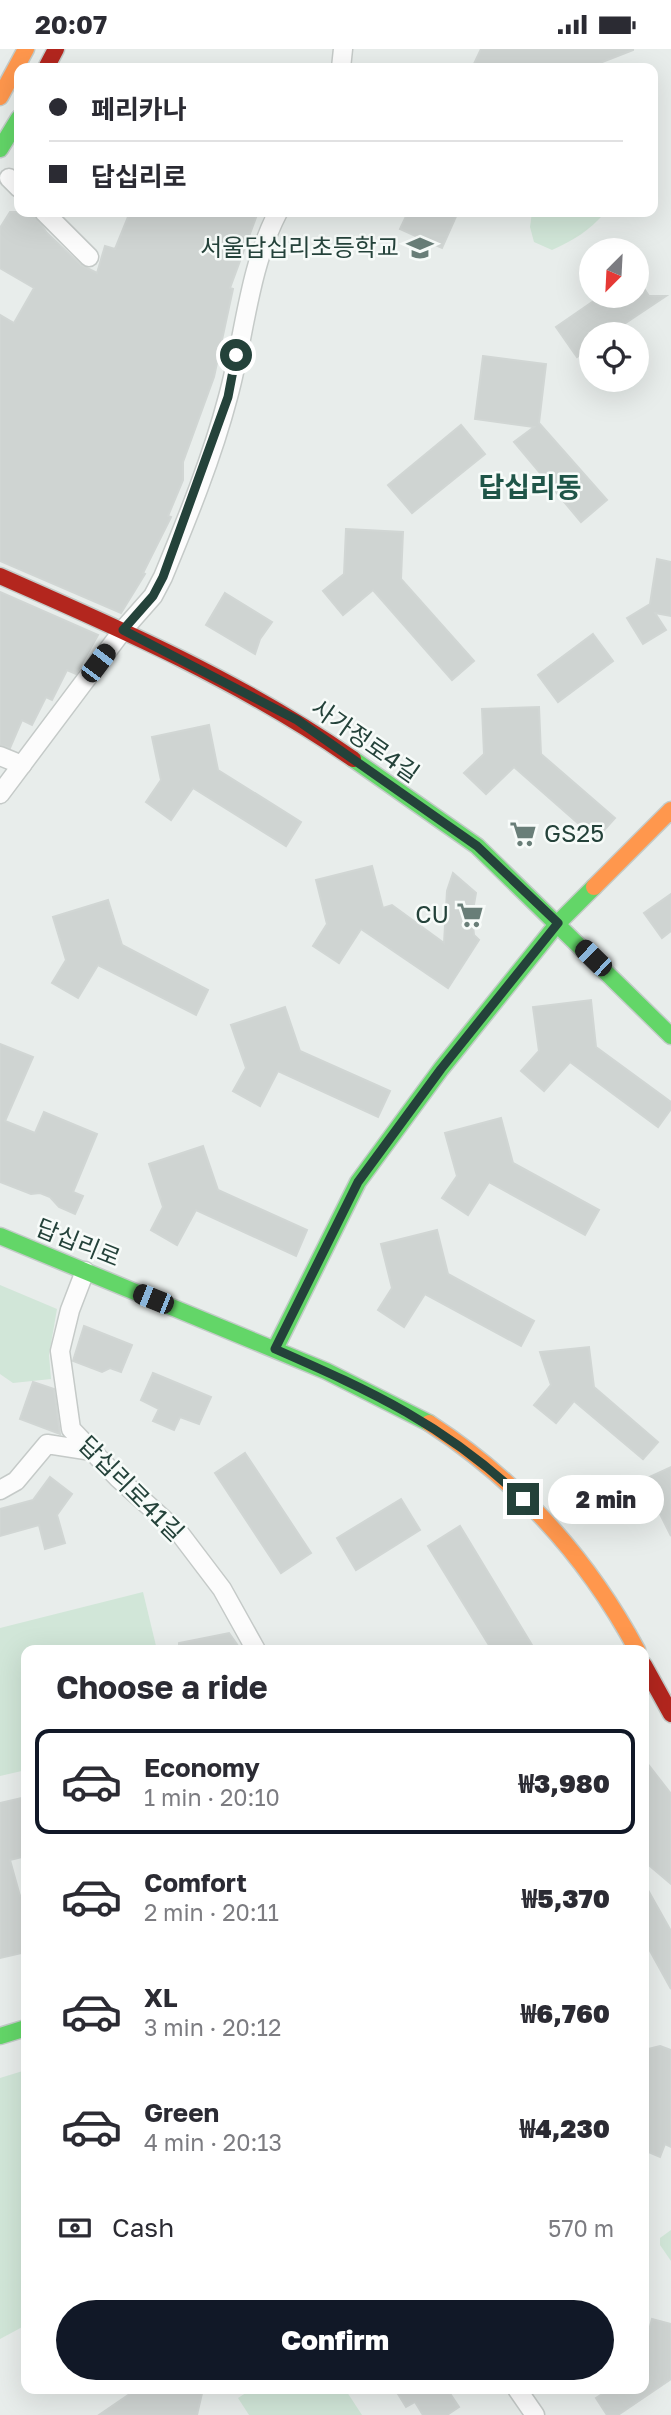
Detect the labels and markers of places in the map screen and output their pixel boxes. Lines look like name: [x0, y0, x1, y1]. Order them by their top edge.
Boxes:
place label: 서울답십리초등학교: [200, 232, 399, 261]
school or university icon: 서울답십리초등학교: [405, 233, 435, 263]
place label: GS25: [544, 818, 604, 847]
supermarket icon: GS25: [508, 819, 538, 849]
place label: CU: [415, 899, 449, 928]
supermarket icon: CU: [455, 900, 485, 930]

